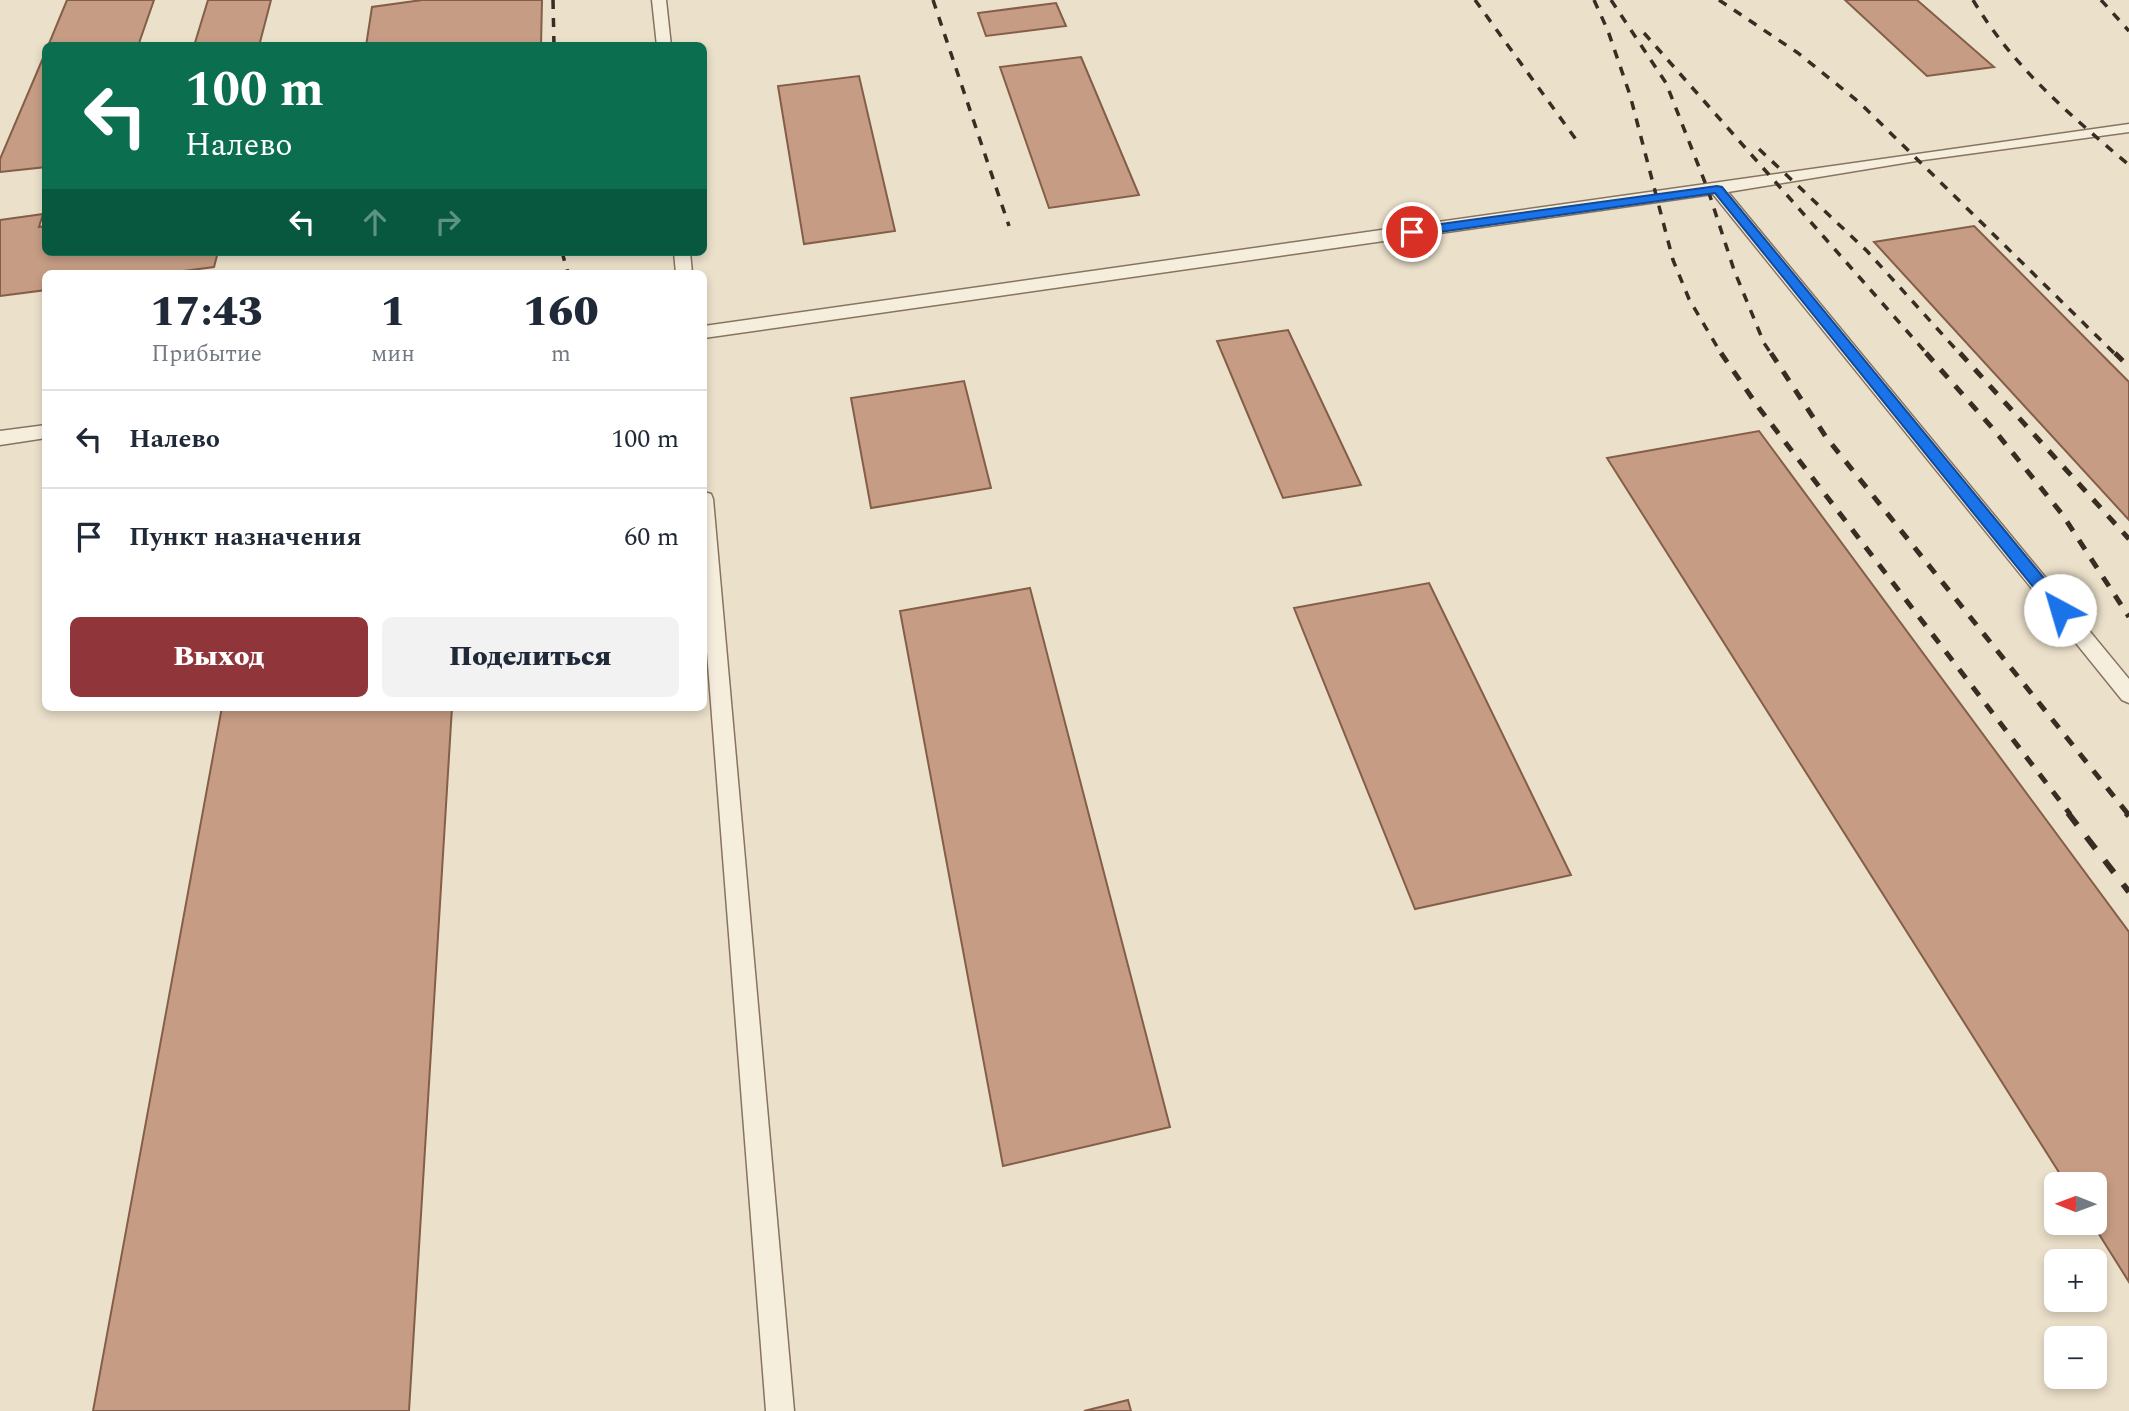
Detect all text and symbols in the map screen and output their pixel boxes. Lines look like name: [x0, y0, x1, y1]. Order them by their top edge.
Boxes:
text: 100 m: [185, 53, 324, 128]
icon: left: [70, 70, 161, 161]
text: Налево: [185, 121, 293, 170]
pin: [1382, 202, 1442, 262]
icon: left: [283, 203, 321, 241]
icon: ahead: [356, 203, 394, 241]
icon: right: [429, 203, 467, 241]
icon: arrive: [1393, 213, 1431, 251]
text: 17:43: [150, 281, 263, 344]
text: 1: [380, 281, 406, 344]
text: 160: [523, 281, 599, 344]
text: Прибытие: [151, 337, 262, 372]
text: мин: [371, 337, 415, 372]
text: m: [551, 337, 571, 372]
text: Налево: [129, 419, 220, 459]
text: 100 m: [611, 419, 679, 459]
icon: left: [70, 420, 108, 458]
text: Пункт назначения: [129, 517, 362, 557]
text: 60 m: [624, 517, 679, 557]
icon: arrive: [70, 518, 108, 556]
position arrow: [2023, 573, 2097, 647]
button: Выход: [70, 617, 368, 697]
button: Поделиться: [382, 617, 679, 697]
north arrow: [2044, 1172, 2107, 1236]
map controls: [2044, 1172, 2107, 1389]
button: +: [2044, 1249, 2107, 1312]
button: −: [2044, 1326, 2107, 1389]

